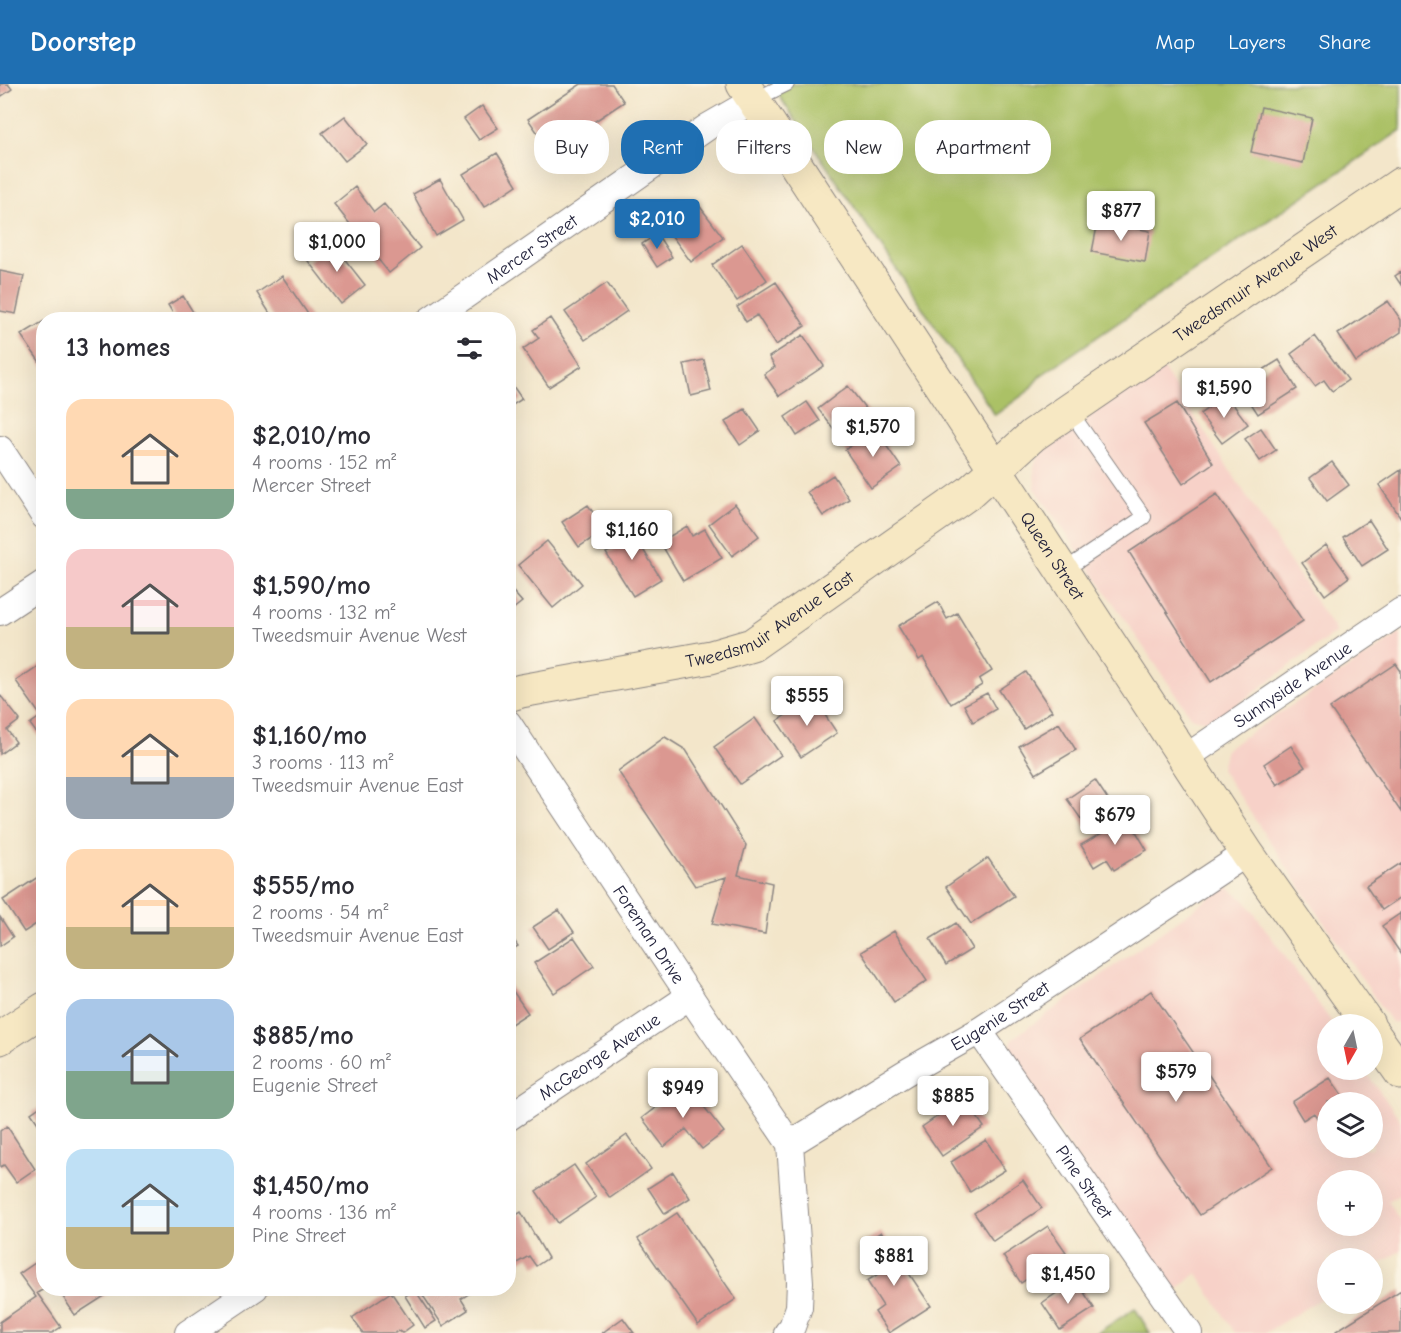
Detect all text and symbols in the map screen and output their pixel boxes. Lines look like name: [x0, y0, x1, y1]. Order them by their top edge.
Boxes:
text: Doorstep: [30, 26, 136, 58]
text: Map: [1156, 30, 1195, 54]
text: Layers: [1228, 30, 1286, 54]
text: Share: [1319, 30, 1371, 54]
chip: Buy: [534, 120, 609, 174]
chip: Rent: [621, 120, 704, 174]
chip: Filters: [716, 120, 812, 174]
chip: New: [824, 120, 903, 174]
chip: Apartment: [915, 120, 1051, 174]
pin: $877: [1085, 191, 1157, 242]
pin: $2,010: [608, 199, 706, 250]
text: $877: [1101, 199, 1141, 222]
text: $2,010: [629, 207, 685, 230]
street label: Mercer Street: [482, 210, 582, 288]
street label: Tweedsmuir Avenue West: [1170, 220, 1342, 346]
pin: $1,000: [288, 222, 386, 273]
text: $1,000: [308, 230, 366, 253]
icon: filters: [453, 332, 486, 365]
text: 13 homes: [66, 333, 170, 363]
pin: $1,590: [1175, 368, 1273, 419]
text: $1,590: [1196, 376, 1252, 399]
pin: $1,570: [824, 407, 922, 458]
text: $1,570: [846, 415, 900, 438]
text: $2,010/mo: [252, 421, 371, 451]
icon: home: [114, 423, 186, 495]
text: 4 rooms · 152 m²: [252, 451, 396, 474]
text: Mercer Street: [252, 474, 370, 497]
street label: Queen Street: [1016, 508, 1089, 604]
pin: $1,160: [583, 510, 681, 561]
text: $1,160: [605, 518, 659, 541]
street label: Tweedsmuir Avenue East: [684, 566, 858, 672]
text: $1,590/mo: [252, 571, 371, 601]
icon: home: [114, 573, 186, 645]
text: 4 rooms · 132 m²: [252, 601, 396, 624]
text: Tweedsmuir Avenue West: [252, 624, 467, 647]
street label: Sunnyside Avenue: [1229, 637, 1356, 732]
pin: $555: [771, 676, 843, 727]
text: $555: [785, 684, 829, 707]
text: $1,160/mo: [252, 721, 367, 751]
icon: home: [114, 723, 186, 795]
text: 3 rooms · 113 m²: [252, 751, 393, 774]
text: Tweedsmuir Avenue East: [252, 774, 463, 797]
pin: $679: [1079, 795, 1151, 846]
text: $679: [1094, 803, 1136, 826]
text: $555/mo: [252, 871, 355, 901]
icon: home: [114, 873, 186, 945]
street label: Foreman Drive: [608, 881, 689, 988]
text: 2 rooms · 54 m²: [252, 901, 388, 924]
text: Tweedsmuir Avenue East: [252, 924, 463, 947]
street label: Eugenie Street: [947, 976, 1054, 1055]
street label: McGeorge Avenue: [535, 1009, 664, 1105]
north arrow: [1317, 1014, 1383, 1080]
map controls: [1317, 1014, 1383, 1314]
text: $885/mo: [252, 1021, 354, 1051]
icon: home: [114, 1023, 186, 1095]
text: 2 rooms · 60 m²: [252, 1051, 391, 1074]
pin: $579: [1140, 1052, 1212, 1103]
text: $579: [1155, 1060, 1197, 1083]
pin: $949: [647, 1068, 719, 1119]
text: Eugenie Street: [252, 1074, 377, 1097]
text: $949: [662, 1076, 704, 1099]
pin: $885: [917, 1076, 989, 1127]
text: $885: [931, 1084, 975, 1107]
button: layers: [1317, 1092, 1383, 1158]
street label: Pine Street: [1051, 1141, 1117, 1223]
button: +: [1317, 1170, 1383, 1236]
text: $1,450/mo: [252, 1171, 369, 1201]
icon: home: [114, 1173, 186, 1245]
text: 4 rooms · 136 m²: [252, 1201, 396, 1224]
text: Pine Street: [252, 1224, 346, 1247]
pin: $881: [858, 1236, 930, 1287]
text: $881: [874, 1244, 914, 1267]
button: −: [1317, 1248, 1383, 1314]
pin: $1,450: [1019, 1254, 1117, 1305]
text: $1,450: [1040, 1262, 1096, 1285]

